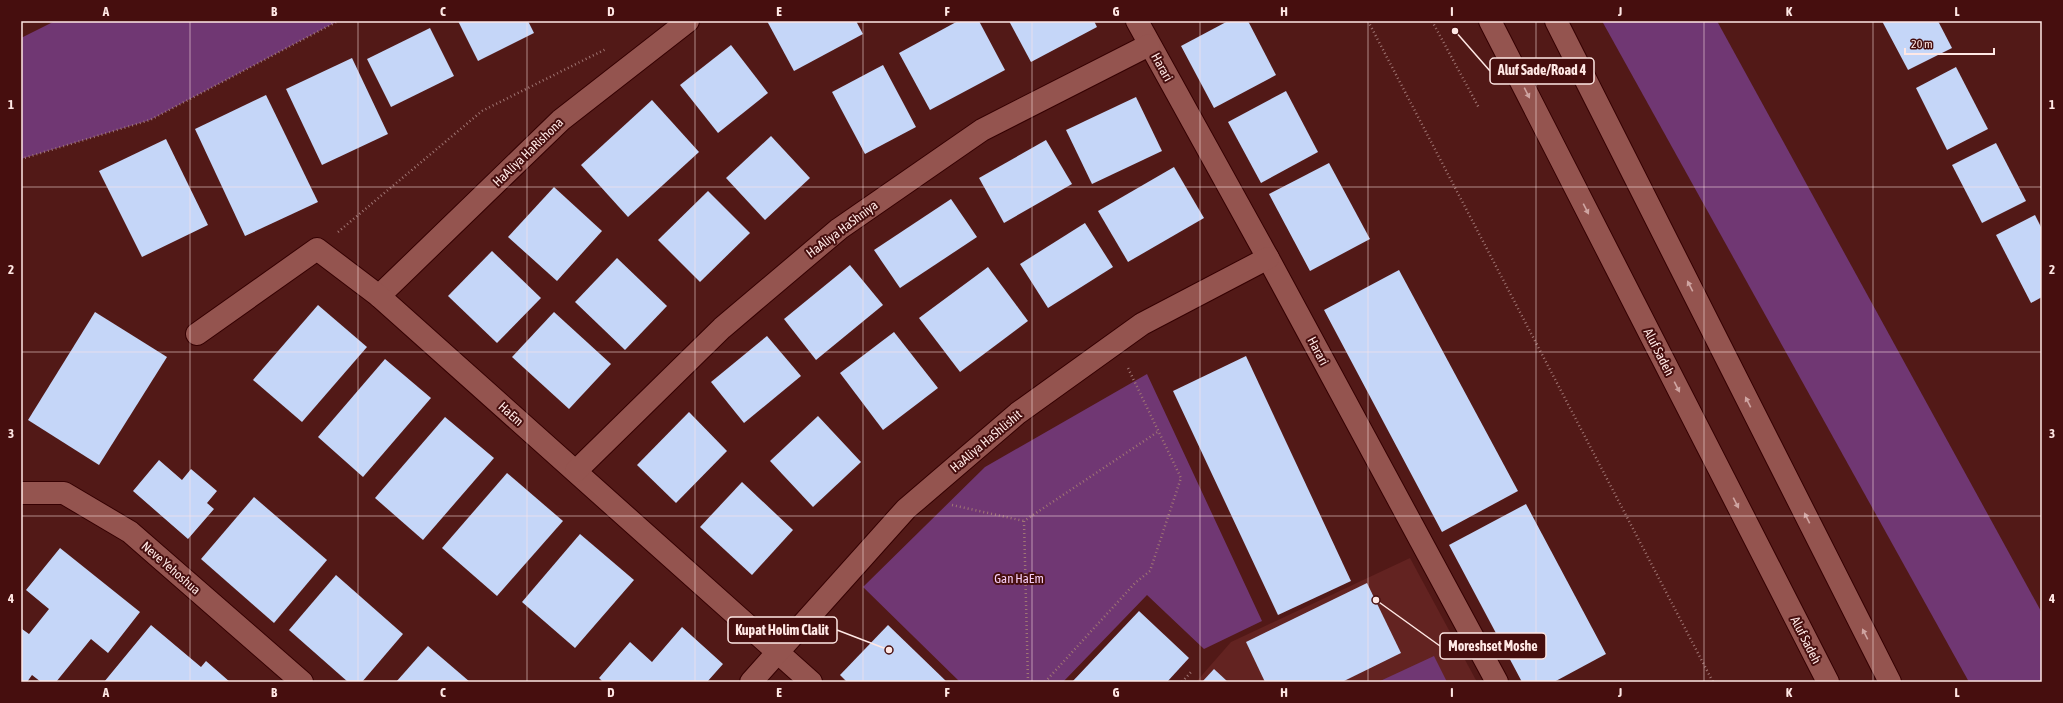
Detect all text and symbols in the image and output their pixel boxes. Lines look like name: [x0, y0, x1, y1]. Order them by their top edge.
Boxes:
text: A: [102, 4, 110, 19]
text: B: [271, 4, 278, 19]
text: C: [440, 4, 446, 19]
text: D: [607, 4, 615, 19]
text: E: [776, 4, 782, 19]
text: F: [944, 4, 950, 19]
text: G: [1113, 4, 1120, 19]
text: H: [1280, 4, 1288, 19]
text: I: [1450, 4, 1454, 19]
text: J: [1617, 4, 1622, 19]
text: K: [1786, 4, 1793, 19]
text: L: [1954, 4, 1960, 19]
scale bar: [1905, 30, 1994, 56]
text: 20 m: [1911, 37, 1933, 51]
street label: Harari: [1148, 50, 1176, 84]
callout: Aluf Sade/Road 4: [1490, 58, 1594, 84]
text: Aluf Sade/Road 4: [1497, 62, 1587, 78]
one-way arrow: [1524, 87, 1530, 99]
text: 1: [8, 97, 14, 112]
text: 1: [2049, 97, 2055, 112]
street label: HaAliya HaRishona: [490, 115, 566, 189]
street label: HaAliya HaShniya: [803, 197, 881, 261]
one-way arrow: [1583, 203, 1589, 215]
text: 2: [8, 262, 14, 277]
text: 2: [2049, 262, 2055, 277]
one-way arrow: [1686, 280, 1693, 292]
street label: Aluf Sadeh: [1641, 326, 1677, 378]
street label: Harari: [1304, 334, 1332, 368]
one-way arrow: [1674, 381, 1680, 393]
one-way arrow: [1745, 396, 1751, 408]
street label: HaEm: [495, 399, 527, 429]
street label: HaAliya HaShlishit: [947, 407, 1025, 475]
text: 3: [8, 426, 14, 441]
text: 3: [2049, 426, 2055, 441]
one-way arrow: [1733, 497, 1739, 509]
one-way arrow: [1804, 513, 1810, 524]
street label: Neve Yehoshua: [139, 538, 203, 598]
park label: Gan HaEm: [994, 571, 1044, 586]
text: 4: [7, 591, 14, 606]
text: 4: [2048, 591, 2055, 606]
street label: Aluf Sadeh: [1788, 614, 1824, 666]
callout: Kupat Holim Clalit: [728, 617, 837, 643]
text: Kupat Holim Clalit: [735, 622, 829, 638]
one-way arrow: [1862, 629, 1868, 640]
callout: Moreshset Moshe: [1440, 633, 1546, 659]
text: Moreshset Moshe: [1448, 638, 1538, 654]
text: A: [102, 685, 110, 700]
text: B: [271, 685, 278, 700]
text: C: [440, 685, 446, 700]
text: D: [607, 685, 615, 700]
text: E: [776, 685, 782, 700]
text: F: [944, 685, 950, 700]
text: G: [1113, 685, 1120, 700]
text: H: [1280, 685, 1288, 700]
text: I: [1450, 685, 1454, 700]
text: J: [1617, 685, 1622, 700]
text: K: [1786, 685, 1793, 700]
text: L: [1954, 685, 1960, 700]

